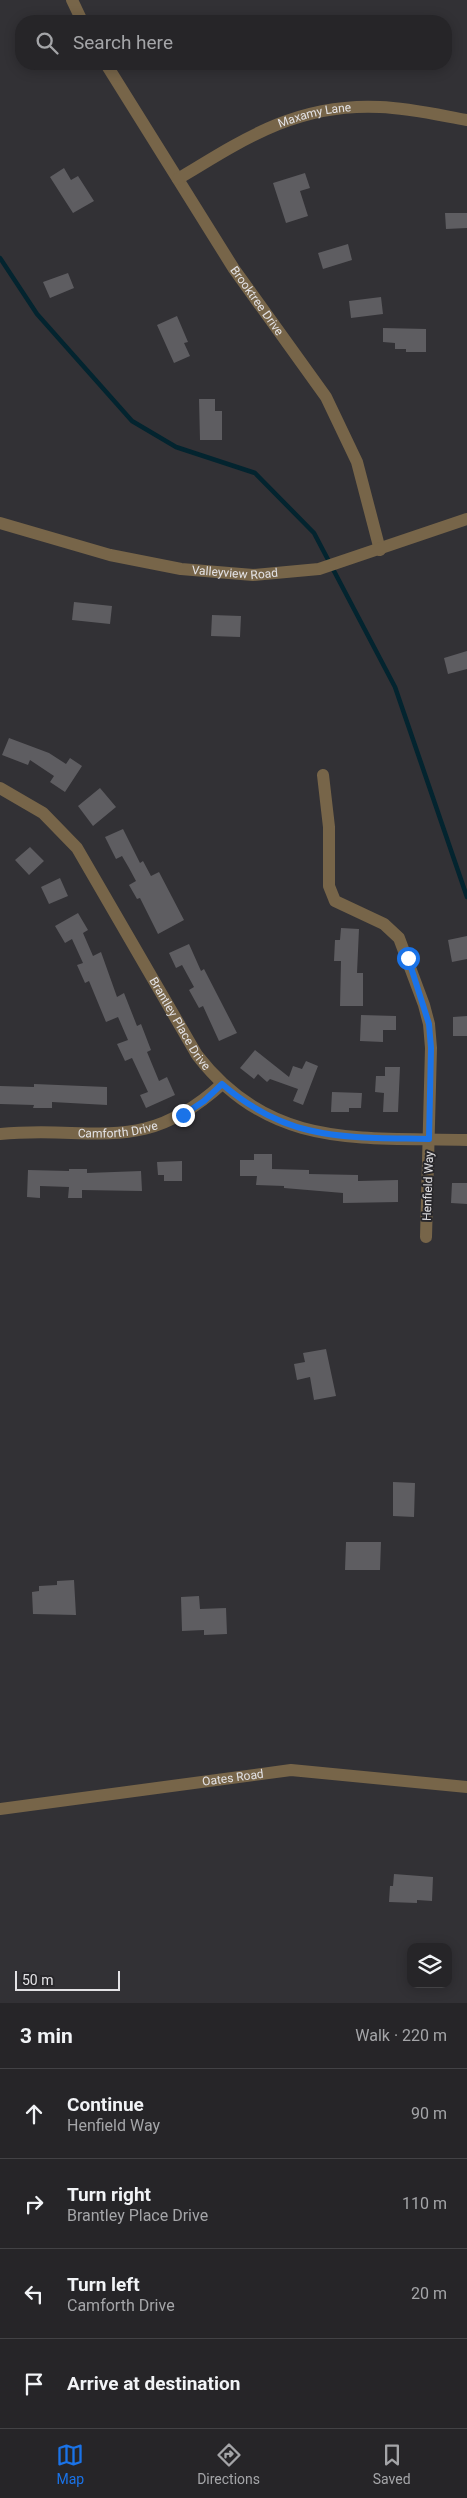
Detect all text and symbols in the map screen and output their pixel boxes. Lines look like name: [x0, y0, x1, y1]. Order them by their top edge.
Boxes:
search box: [15, 15, 452, 70]
icon: search: [33, 29, 61, 57]
text: Search here: [73, 31, 173, 54]
street label: Maxamy Lane: [276, 100, 351, 131]
street label: Brooktree Drive: [227, 264, 287, 338]
street label: Valleyview Road: [191, 563, 279, 582]
route start: [397, 947, 420, 970]
street label: Brantley Place Drive: [146, 975, 213, 1073]
route end: [172, 1104, 195, 1127]
street label: Camforth Drive: [78, 1118, 160, 1141]
street label: Henfield Way: [420, 1151, 436, 1221]
street label: Oates Road: [201, 1767, 265, 1789]
map controls: [407, 1943, 452, 1988]
button: layers: [407, 1943, 452, 1988]
scale bar: [15, 1968, 120, 1991]
text: 50 m: [22, 1972, 54, 1988]
text: 3 min: [20, 2024, 73, 2048]
text: Walk · 220 m: [355, 2026, 447, 2045]
text: Continue: [67, 2093, 144, 2116]
icon: ahead: [20, 2100, 48, 2128]
text: 90 m: [411, 2104, 447, 2123]
text: Henfield Way: [67, 2116, 160, 2135]
text: Turn right: [67, 2183, 151, 2206]
icon: right: [20, 2190, 48, 2218]
text: 110 m: [402, 2194, 447, 2213]
text: Brantley Place Drive: [67, 2206, 208, 2225]
text: Turn left: [67, 2273, 140, 2296]
icon: left: [20, 2280, 48, 2308]
text: 20 m: [411, 2284, 447, 2303]
text: Camforth Drive: [67, 2296, 175, 2315]
icon: arrive: [20, 2370, 48, 2398]
text: Arrive at destination: [67, 2372, 240, 2395]
tab: Map: [56, 2441, 84, 2487]
tab: Directions: [197, 2441, 260, 2487]
tab: Saved: [373, 2441, 411, 2487]

